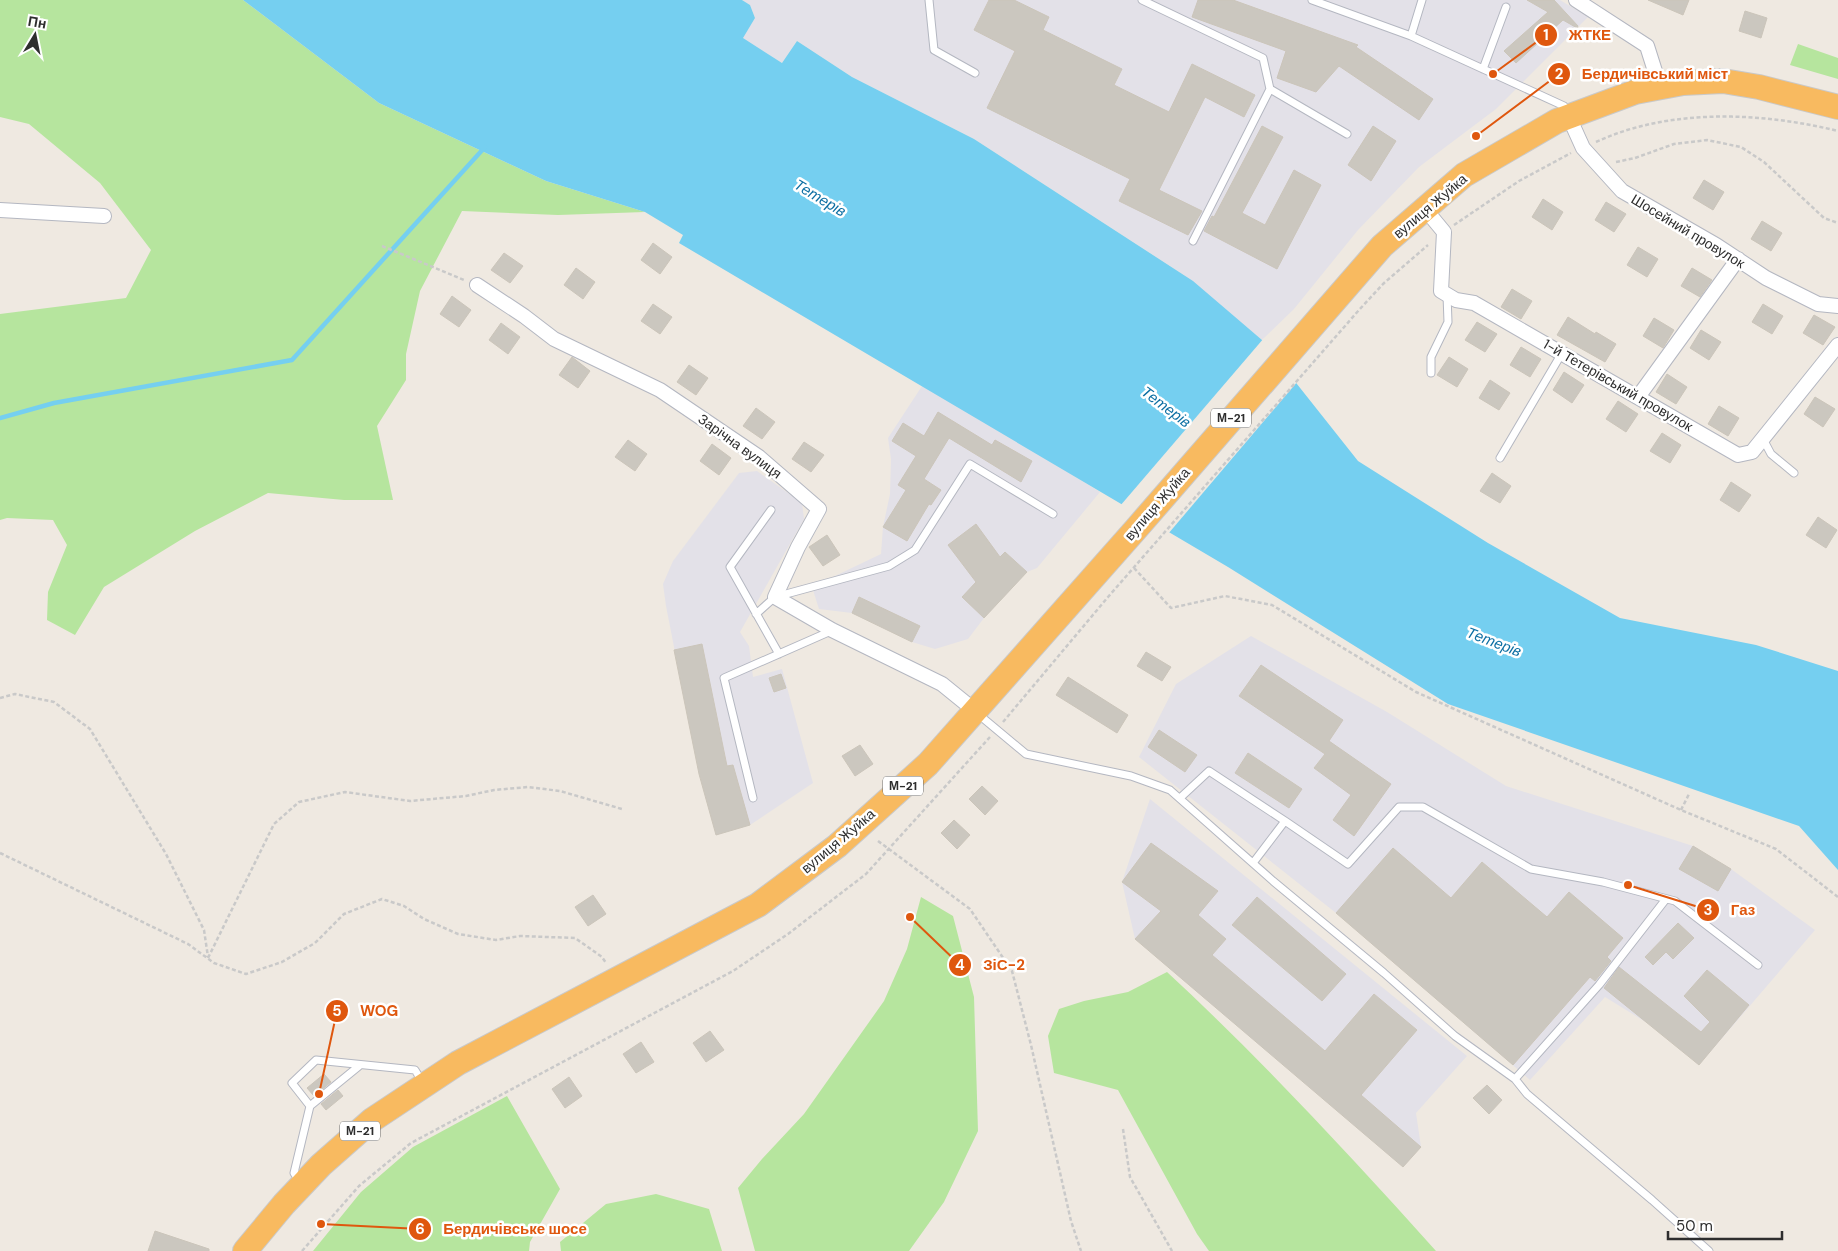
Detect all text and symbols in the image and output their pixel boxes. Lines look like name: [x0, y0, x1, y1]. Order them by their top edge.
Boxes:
north arrow: [10, 10, 60, 60]
text: Пн: [27, 12, 48, 33]
callout: ЖТКЕ: [1534, 20, 1621, 50]
text: 1: [1543, 25, 1549, 45]
text: ЖТКЕ: [1568, 25, 1611, 45]
callout: Бердичівський міст: [1547, 59, 1738, 89]
text: 2: [1555, 64, 1564, 84]
text: Бердичівський міст: [1582, 64, 1728, 84]
street label: вулиця Жуйка: [1389, 170, 1471, 242]
water label: Тетерів: [790, 175, 850, 221]
street label: Шосейний провулок: [1628, 190, 1749, 273]
street label: 1-й Тетерівський провулок: [1540, 335, 1697, 436]
water label: Тетерів: [1137, 382, 1195, 432]
road number: М-21: [1211, 408, 1251, 428]
street label: Зарічна вулиця: [695, 410, 785, 482]
street label: вулиця Жуйка: [1120, 464, 1194, 544]
water label: Тетерів: [1464, 622, 1524, 662]
road number: М-21: [883, 776, 923, 796]
street label: вулиця Жуйка: [797, 805, 879, 877]
callout: Газ: [1696, 895, 1765, 925]
text: 3: [1703, 900, 1713, 920]
text: Газ: [1731, 900, 1755, 920]
callout: ЗіС-2: [948, 950, 1034, 980]
text: 4: [955, 955, 965, 975]
text: ЗіС-2: [983, 955, 1025, 975]
callout: WOG: [325, 996, 408, 1026]
text: 5: [332, 1001, 342, 1021]
text: WOG: [360, 1001, 398, 1021]
road number: М-21: [340, 1122, 380, 1140]
scale bar: [1668, 1208, 1782, 1240]
callout: Бердичівське шосе: [408, 1214, 596, 1244]
text: 50 m: [1676, 1216, 1713, 1236]
text: 6: [415, 1219, 425, 1239]
text: Бердичівське шосе: [443, 1219, 587, 1239]

